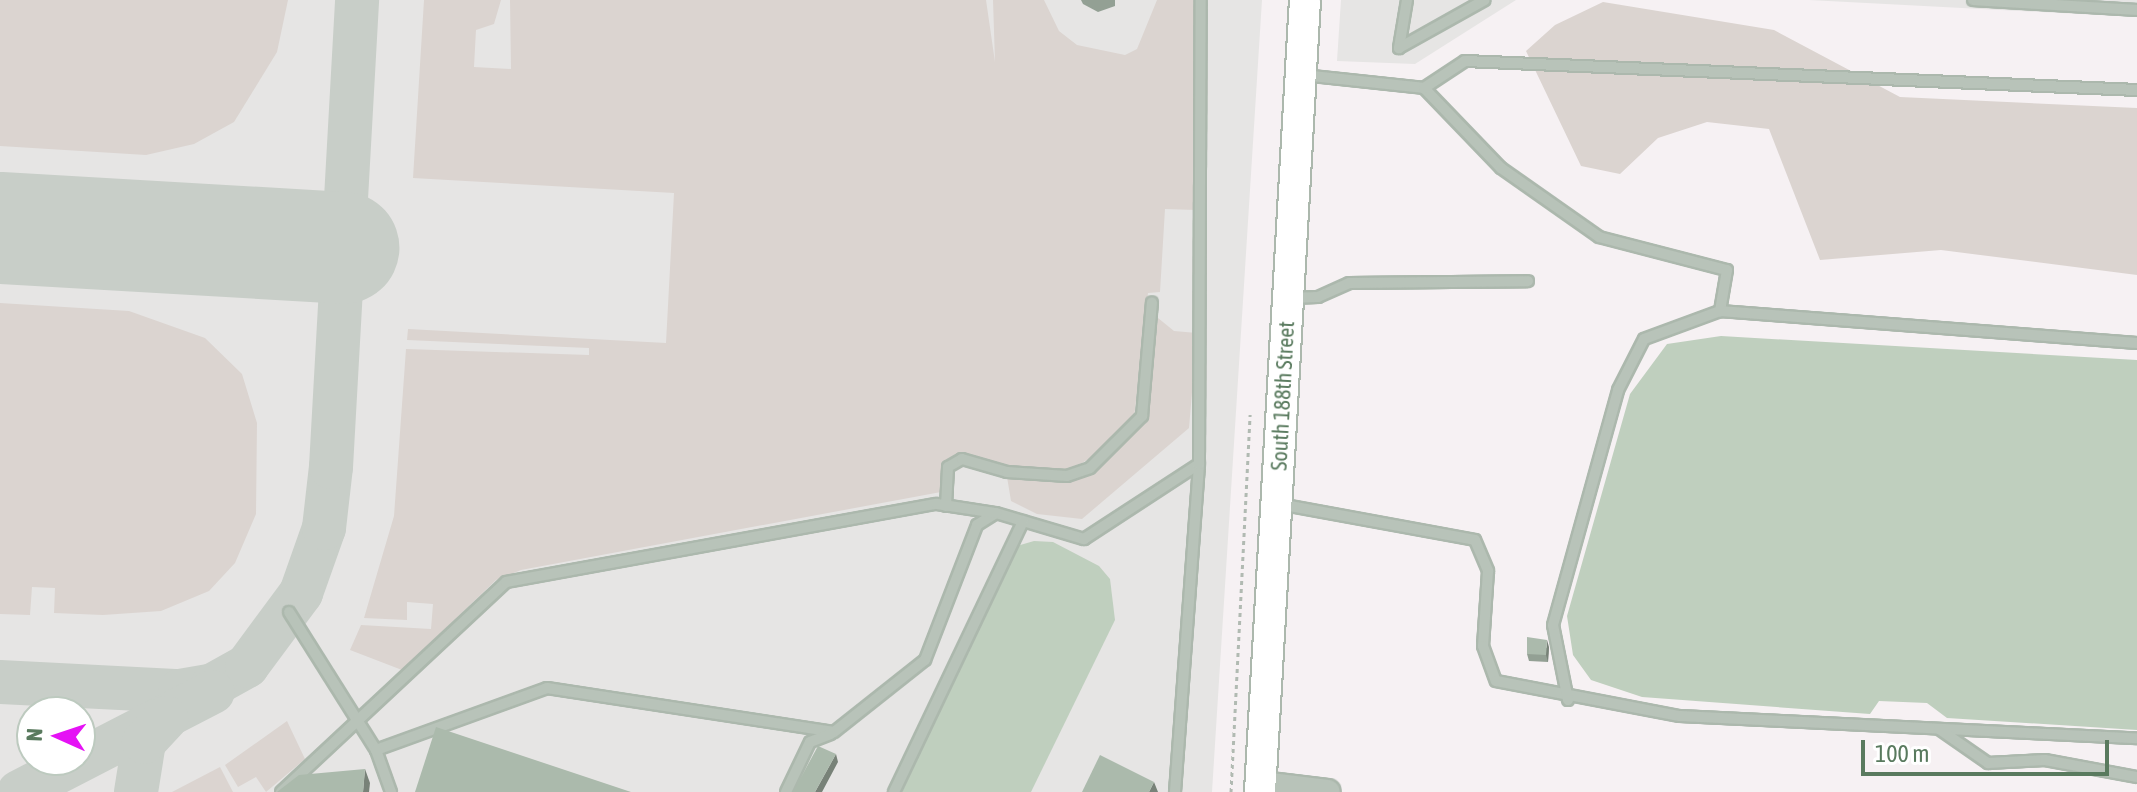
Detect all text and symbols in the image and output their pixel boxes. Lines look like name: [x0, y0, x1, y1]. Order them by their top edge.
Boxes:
street label: South 188th Street: [1266, 321, 1300, 471]
north arrow: [16, 696, 96, 776]
scale bar: [1865, 724, 2113, 774]
text: N: [21, 728, 47, 742]
text: 100 m: [1875, 740, 1929, 767]

